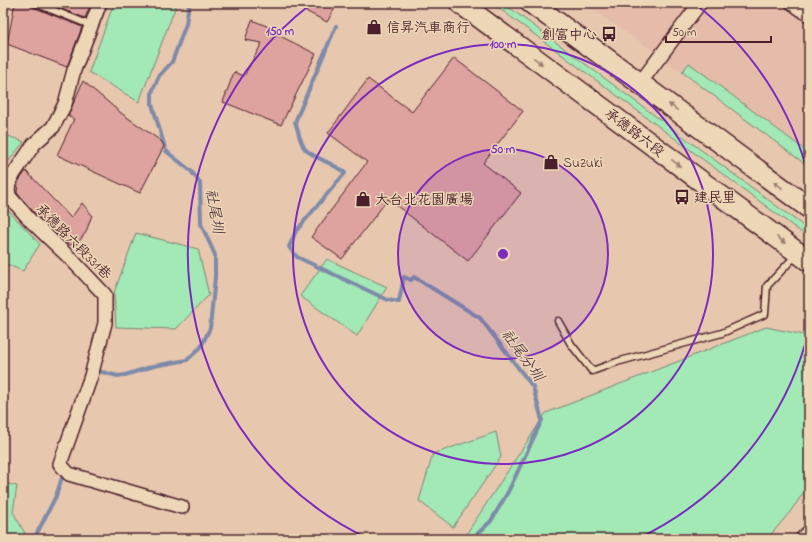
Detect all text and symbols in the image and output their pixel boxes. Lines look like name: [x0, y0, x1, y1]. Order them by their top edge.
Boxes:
shop icon: 信昇汽車商行: [365, 18, 383, 36]
place label: 信昇汽車商行: [386, 18, 470, 39]
scale bar: [666, 18, 771, 44]
text: 150 m: [266, 23, 295, 41]
text: 50 m: [672, 24, 696, 42]
place label: 創富中心: [541, 25, 597, 46]
bus stop icon: 創富中心: [600, 25, 618, 43]
text: 100 m: [490, 36, 517, 54]
one-way arrow: [533, 56, 543, 64]
one-way arrow: [668, 103, 679, 112]
street label: 承德路六段: [600, 104, 668, 163]
text: 50 m: [491, 141, 516, 159]
shop icon: Suzuki: [542, 153, 560, 171]
place label: Suzuki: [563, 153, 602, 174]
one-way arrow: [671, 159, 682, 167]
one-way arrow: [772, 181, 783, 189]
water label: 社尾圳: [199, 187, 229, 237]
bus stop icon: 建民里: [673, 188, 691, 206]
place label: 建民里: [694, 188, 736, 209]
shop icon: 大台北花園廣場: [354, 190, 372, 208]
place label: 大台北花園廣場: [375, 190, 473, 211]
street label: 承德路六段331巷: [30, 199, 116, 286]
one-way arrow: [775, 236, 786, 245]
centre of rings: [496, 247, 510, 261]
water label: 社尾分圳: [496, 325, 550, 388]

